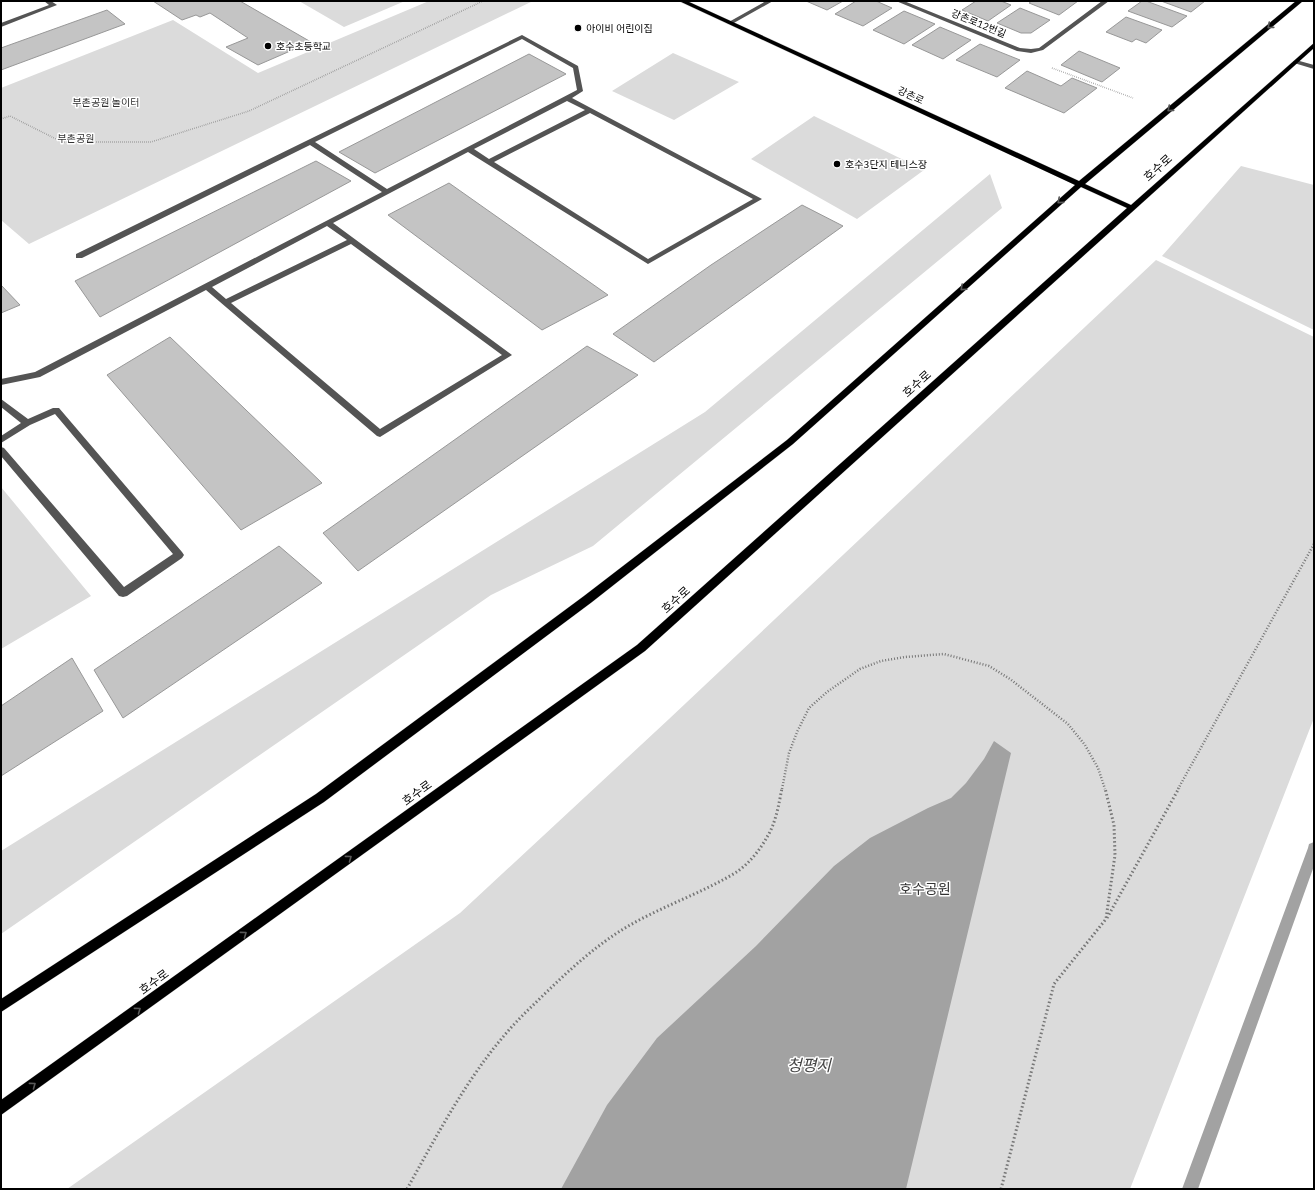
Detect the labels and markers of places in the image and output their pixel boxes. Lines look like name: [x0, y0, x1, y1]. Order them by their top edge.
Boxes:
place label: 아이비 어린이집: [586, 22, 653, 35]
marker: 아이비 어린이집: [573, 23, 583, 33]
place label: 호수초등학교: [276, 40, 331, 53]
marker: 호수초등학교: [263, 41, 273, 51]
place label: 호수3단지 테니스장: [845, 158, 927, 171]
marker: 호수3단지 테니스장: [832, 159, 842, 169]

